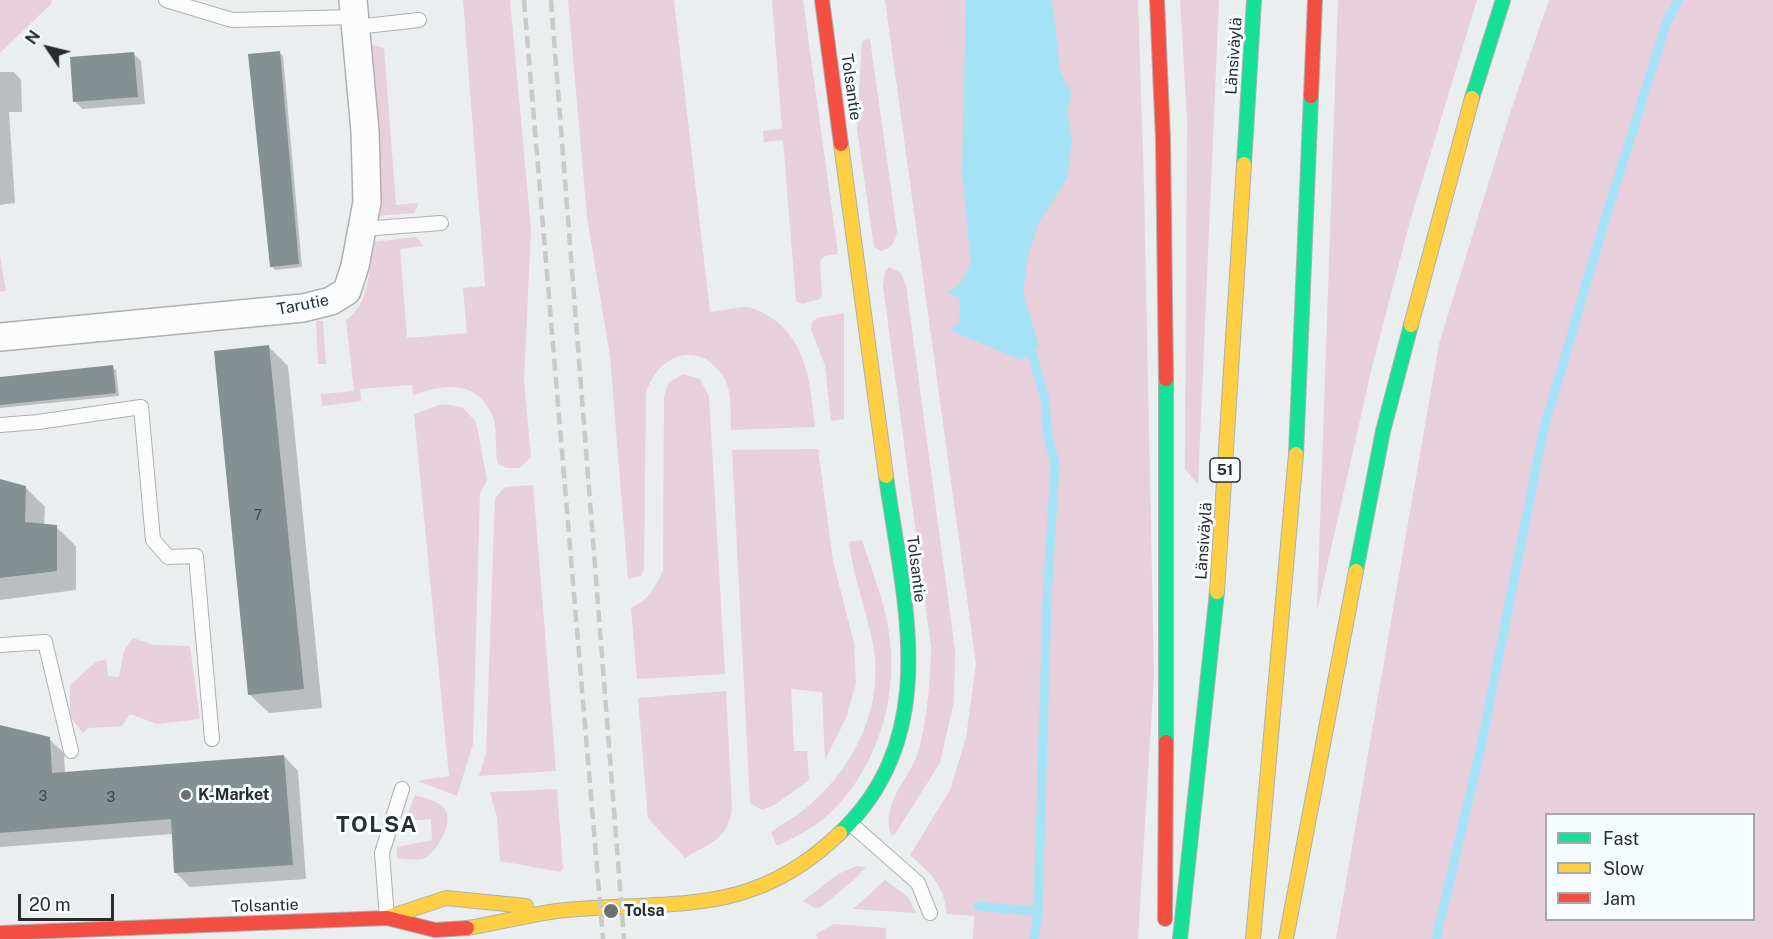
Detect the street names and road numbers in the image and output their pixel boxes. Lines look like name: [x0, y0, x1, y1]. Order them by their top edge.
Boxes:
street label: Länsiväylä: [1222, 17, 1246, 95]
street label: Tolsantie: [837, 52, 865, 122]
street label: Tarutie: [276, 291, 330, 319]
road number: 51: [1210, 458, 1240, 482]
street label: Länsiväylä: [1192, 502, 1216, 580]
street label: Tolsantie: [902, 535, 930, 603]
street label: Tolsantie: [231, 895, 299, 917]

